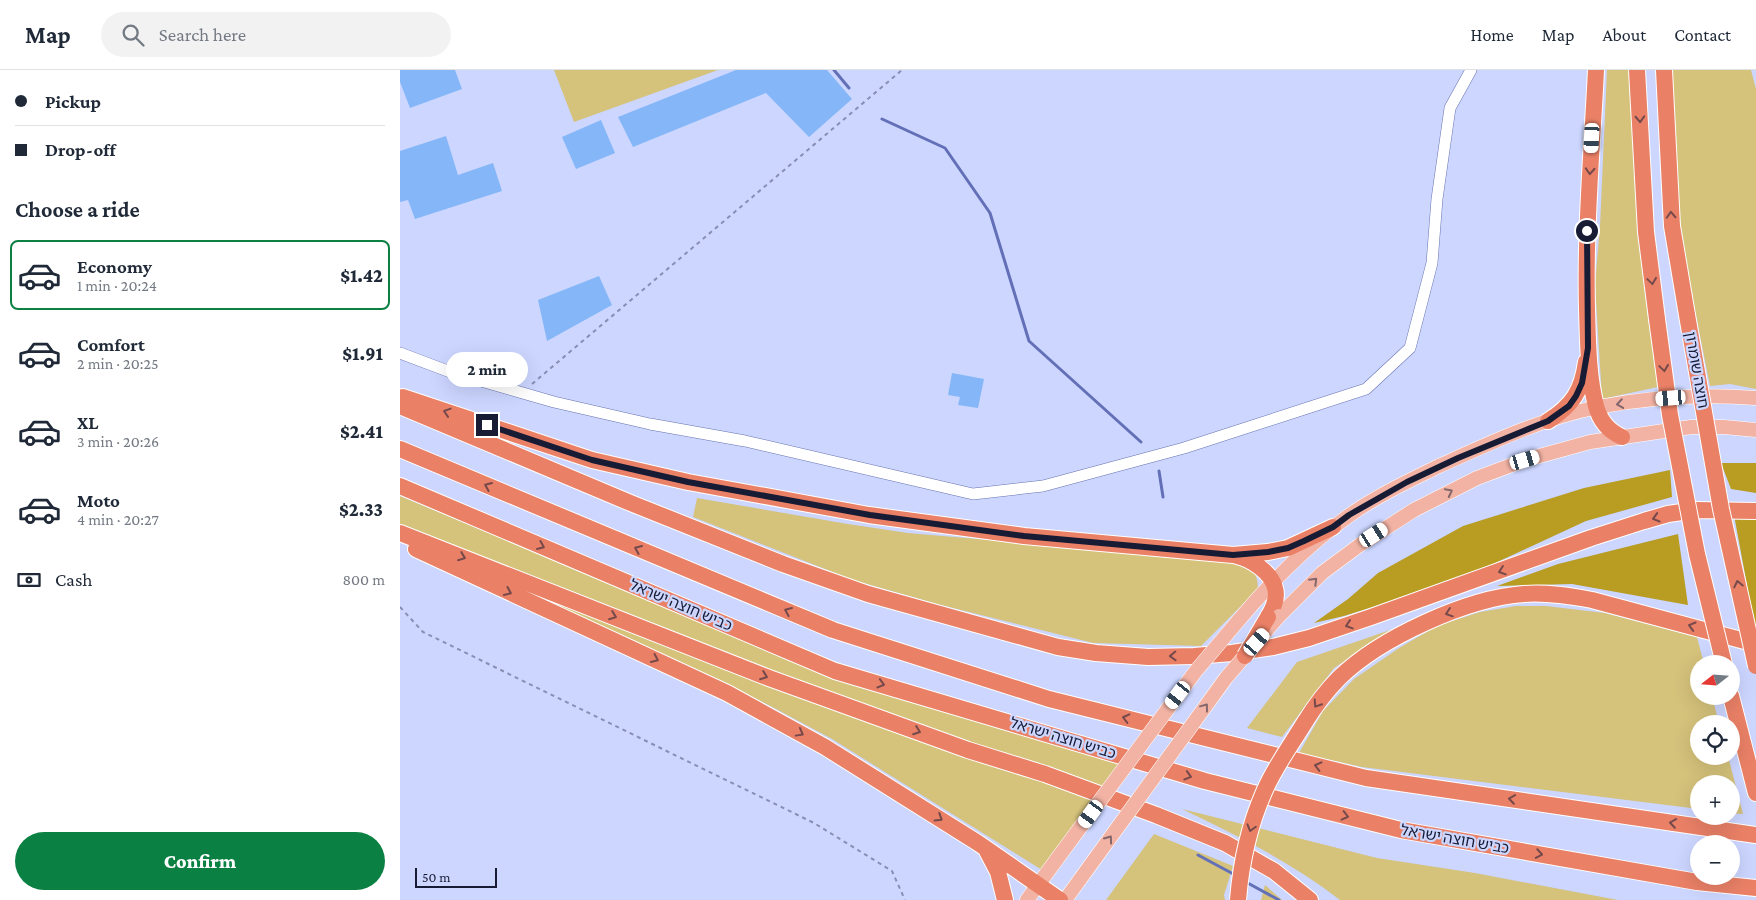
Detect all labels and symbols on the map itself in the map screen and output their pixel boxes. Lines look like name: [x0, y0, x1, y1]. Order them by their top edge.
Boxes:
one-way arrow: [1634, 115, 1645, 123]
car: [1583, 123, 1600, 153]
one-way arrow: [1584, 167, 1595, 175]
one-way arrow: [1666, 211, 1676, 219]
route start: [1576, 220, 1598, 242]
one-way arrow: [1646, 277, 1657, 285]
street label: חוצה שומרון: [1682, 330, 1712, 410]
callout: 2 min: [446, 352, 528, 388]
one-way arrow: [1658, 364, 1669, 372]
car: [1655, 389, 1686, 407]
one-way arrow: [1616, 398, 1625, 408]
one-way arrow: [444, 408, 452, 418]
route end: [476, 414, 498, 436]
car: [1508, 449, 1541, 471]
one-way arrow: [484, 482, 493, 493]
one-way arrow: [1444, 488, 1453, 498]
one-way arrow: [1651, 512, 1660, 523]
car: [1357, 521, 1390, 549]
one-way arrow: [537, 540, 545, 550]
one-way arrow: [634, 544, 643, 555]
one-way arrow: [457, 551, 466, 561]
one-way arrow: [1498, 565, 1507, 575]
street label: כביש חוצה ישראל: [627, 576, 735, 634]
one-way arrow: [1308, 578, 1317, 587]
one-way arrow: [1733, 580, 1744, 589]
one-way arrow: [503, 585, 512, 596]
one-way arrow: [784, 607, 793, 618]
one-way arrow: [1445, 607, 1453, 617]
one-way arrow: [608, 610, 617, 621]
one-way arrow: [1345, 619, 1353, 629]
one-way arrow: [1689, 621, 1697, 631]
car: [1241, 626, 1272, 658]
one-way arrow: [1168, 651, 1176, 662]
one-way arrow: [650, 653, 659, 663]
north arrow: [1690, 655, 1740, 705]
one-way arrow: [759, 670, 768, 680]
one-way arrow: [877, 679, 885, 689]
car: [1162, 679, 1193, 711]
one-way arrow: [1314, 699, 1323, 708]
one-way arrow: [1199, 703, 1208, 713]
one-way arrow: [1122, 713, 1131, 724]
street label: כביש חוצה ישראל: [1008, 714, 1118, 762]
one-way arrow: [912, 725, 921, 735]
one-way arrow: [795, 727, 804, 737]
one-way arrow: [1313, 761, 1322, 772]
one-way arrow: [1183, 770, 1192, 780]
one-way arrow: [1508, 795, 1517, 805]
car: [1076, 797, 1105, 831]
one-way arrow: [1341, 810, 1350, 821]
one-way arrow: [933, 812, 942, 822]
one-way arrow: [1669, 818, 1677, 829]
street label: כביש חוצה ישראל: [1400, 822, 1511, 856]
one-way arrow: [1247, 823, 1257, 831]
one-way arrow: [1103, 835, 1112, 844]
one-way arrow: [1535, 849, 1544, 859]
scale bar: [415, 865, 498, 888]

